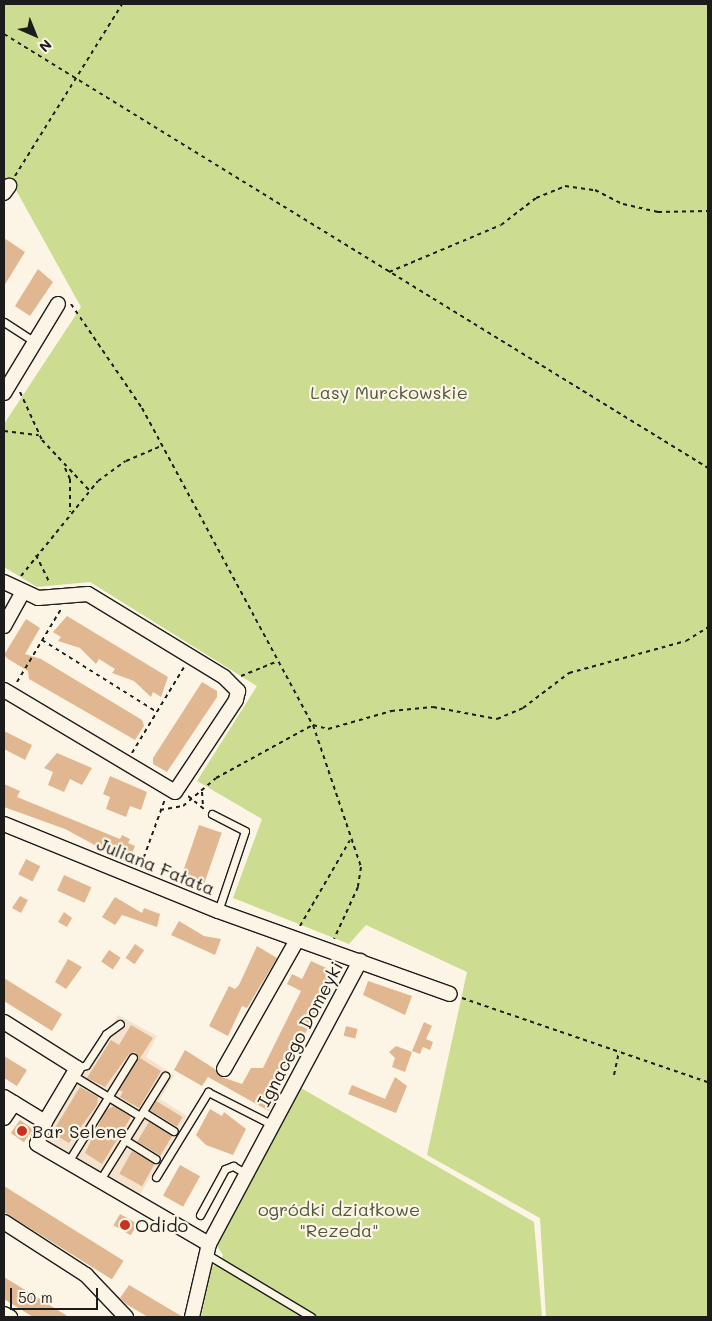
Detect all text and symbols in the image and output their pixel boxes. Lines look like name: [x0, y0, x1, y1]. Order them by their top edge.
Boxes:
north arrow: [10, 10, 60, 60]
text: N: [35, 36, 56, 57]
park label: Lasy Murckowskie: [310, 381, 468, 403]
street label: Juliana Fałata: [94, 833, 218, 899]
street label: Ignacego Domeyki: [253, 958, 347, 1110]
place label: Bar Selene: [32, 1120, 127, 1142]
marker: Bar Selene: [16, 1125, 28, 1137]
park label: ogródki działkowe "Rezeda": [258, 1199, 420, 1242]
place label: Odido: [135, 1214, 188, 1236]
marker: Odido: [119, 1219, 131, 1231]
scale bar: [12, 1278, 100, 1310]
text: 50 m: [18, 1287, 53, 1307]

